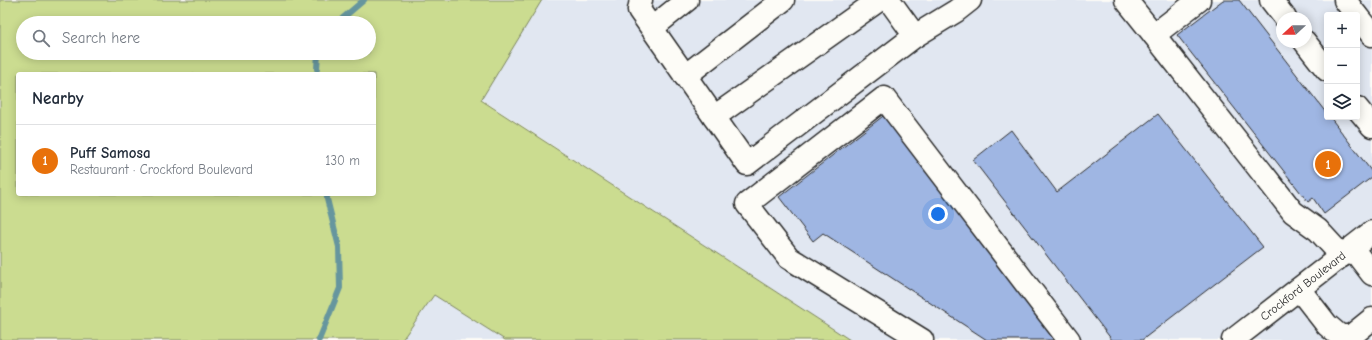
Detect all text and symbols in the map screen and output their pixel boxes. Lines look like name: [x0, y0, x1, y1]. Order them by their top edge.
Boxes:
north arrow: [1276, 12, 1312, 48]
map controls: [1324, 12, 1360, 120]
button: +: [1324, 12, 1360, 48]
search box: [16, 16, 376, 60]
icon: search: [30, 27, 52, 49]
text: Search here: [62, 29, 140, 47]
button: −: [1324, 48, 1360, 84]
button: layers: [1324, 84, 1360, 120]
text: Nearby: [32, 89, 83, 108]
text: Puff Samosa: [70, 144, 151, 162]
pin: 1: [1315, 149, 1341, 179]
text: 1: [42, 153, 48, 168]
text: 130 m: [325, 153, 360, 168]
text: Restaurant · Crockford Boulevard: [70, 162, 253, 177]
your location: [928, 204, 948, 224]
street label: Crockford Boulevard: [1258, 248, 1348, 324]

